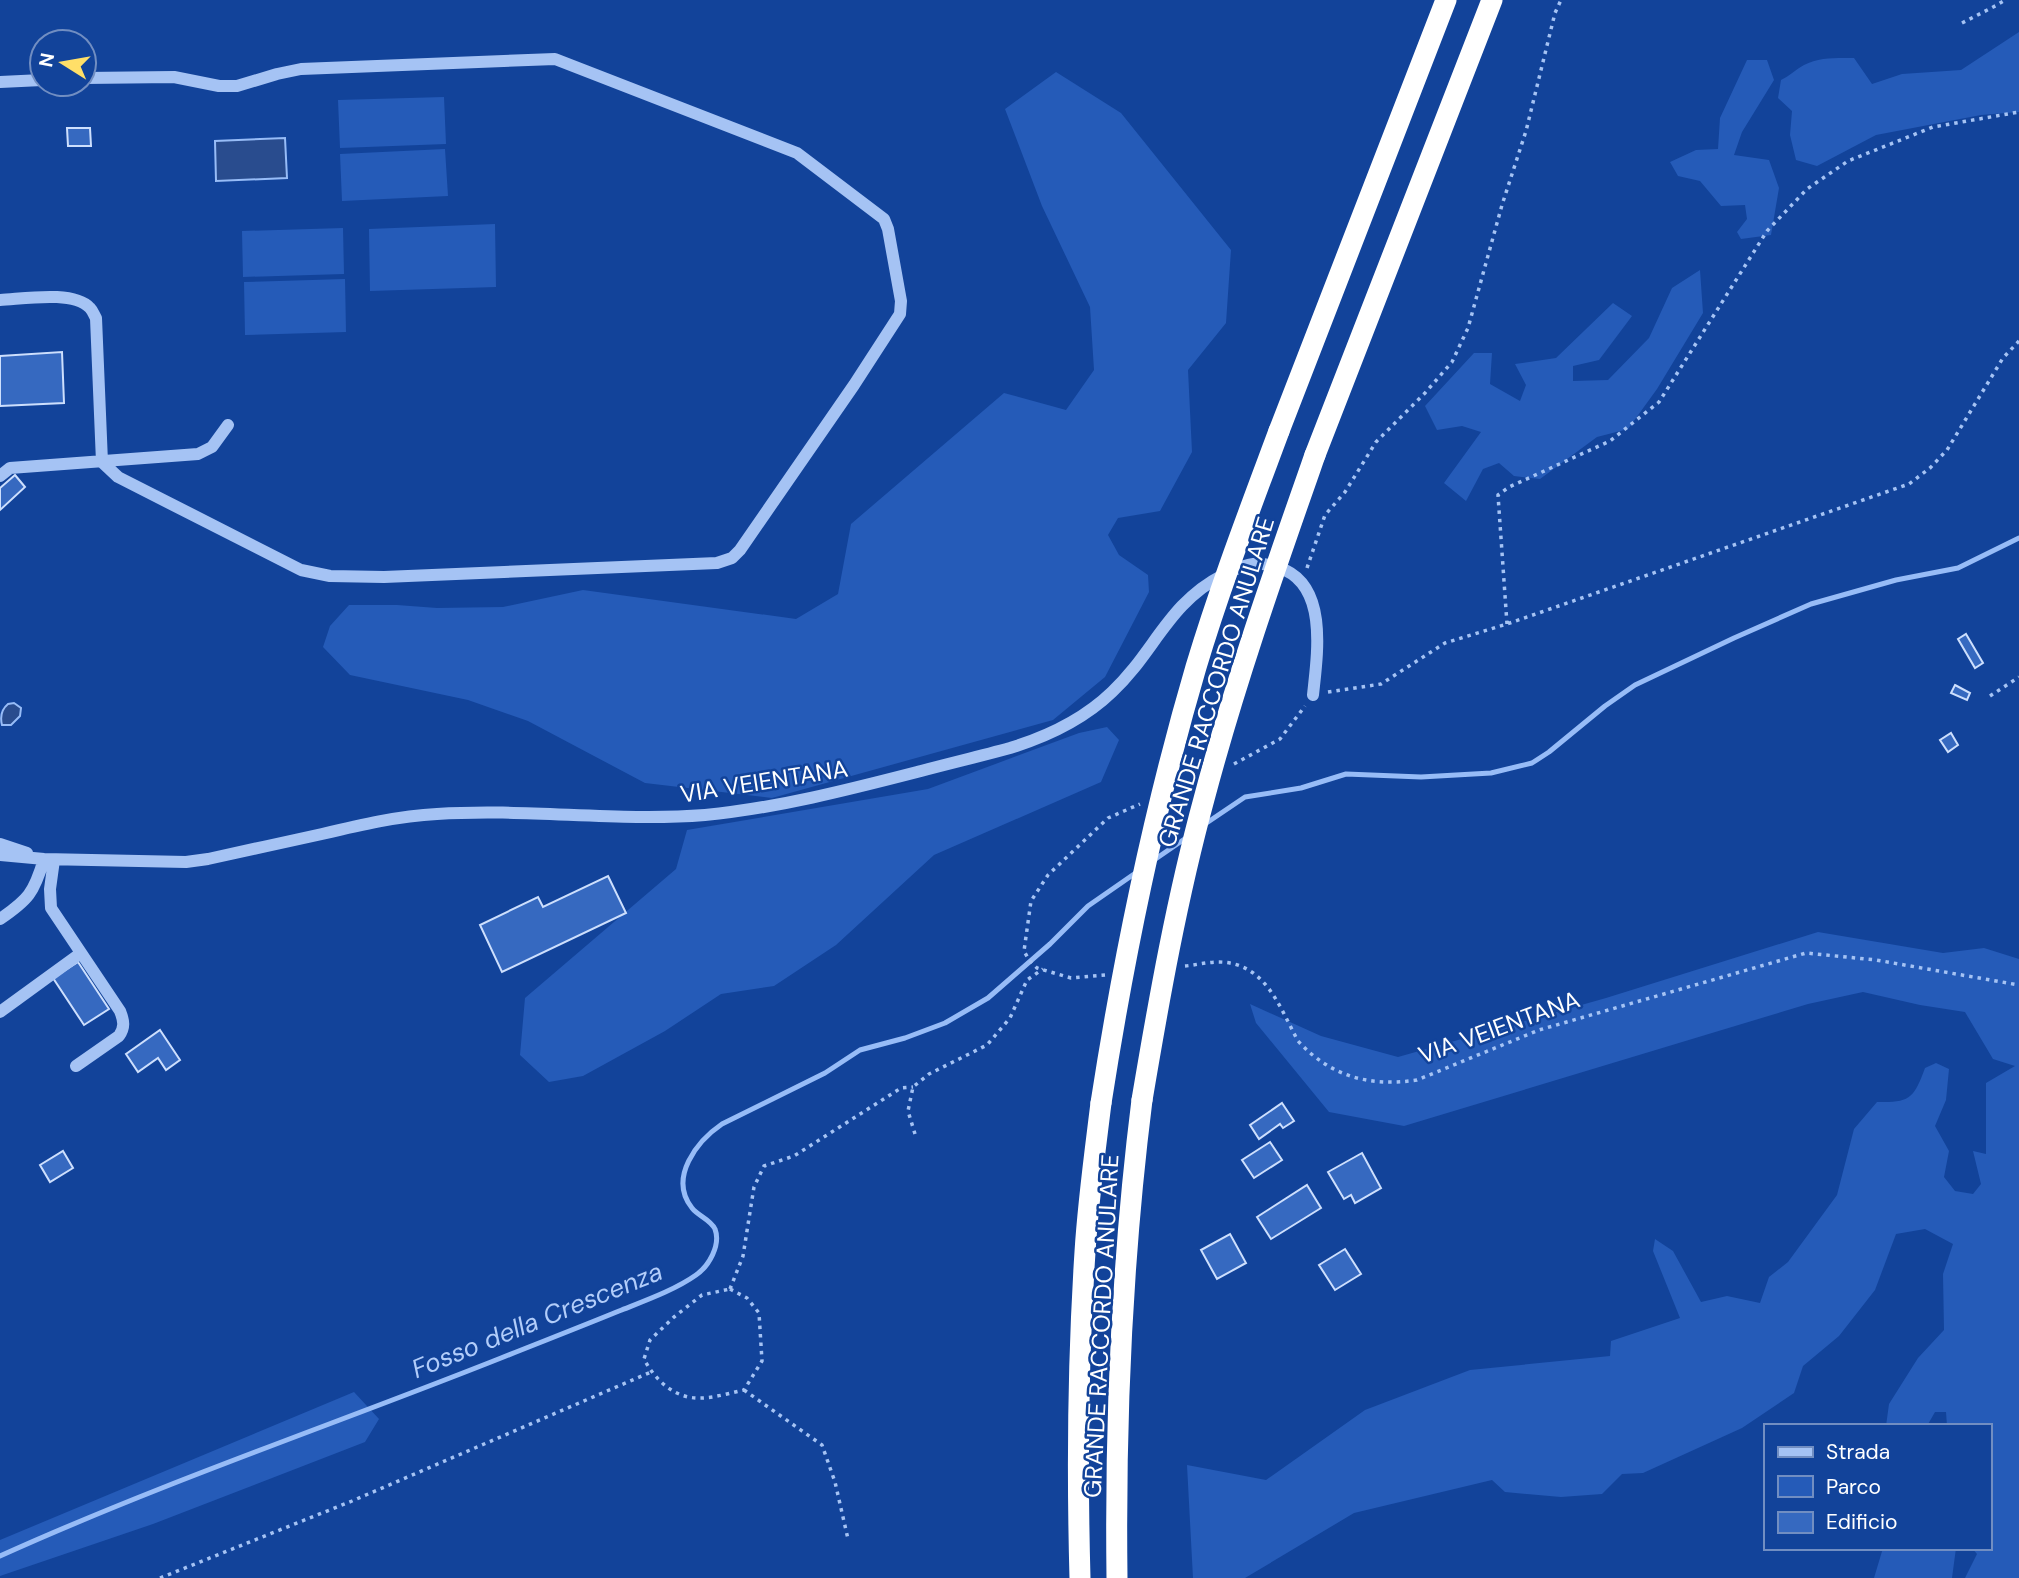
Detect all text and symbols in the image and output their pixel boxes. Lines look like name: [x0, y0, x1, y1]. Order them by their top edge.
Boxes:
north arrow: [28, 28, 98, 98]
text: N: [33, 51, 60, 69]
street label: GRANDE RACCORDO ANULARE: [1151, 513, 1281, 851]
street label: VIA VEIENTANA: [678, 752, 850, 810]
street label: VIA VEIENTANA: [1414, 983, 1584, 1071]
street label: GRANDE RACCORDO ANULARE: [1077, 1153, 1125, 1499]
water label: Fosso della Crescenza: [406, 1254, 668, 1386]
legend: [1764, 1424, 1991, 1550]
text: Strada: [1826, 1438, 1890, 1466]
text: Parco: [1826, 1473, 1881, 1501]
text: Edificio: [1826, 1508, 1897, 1536]

